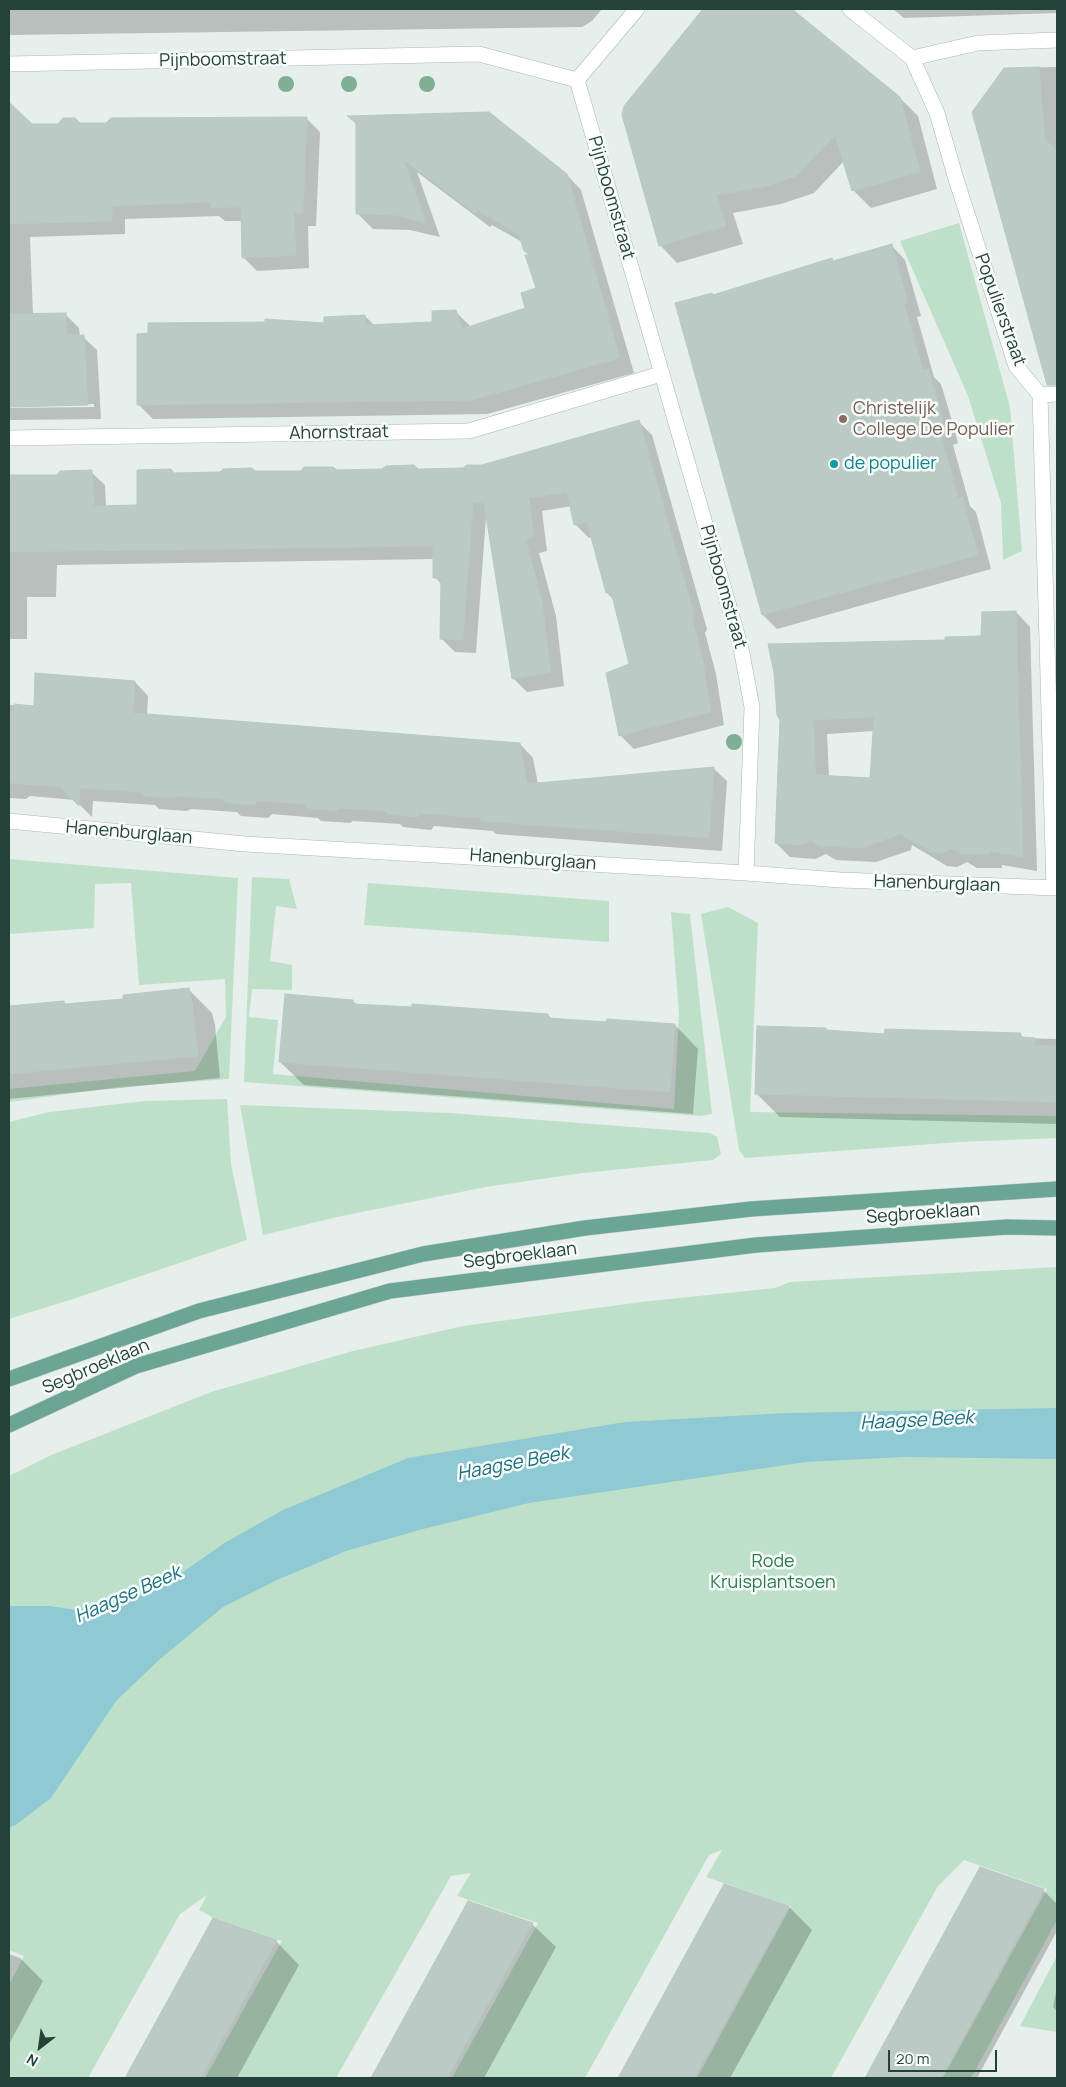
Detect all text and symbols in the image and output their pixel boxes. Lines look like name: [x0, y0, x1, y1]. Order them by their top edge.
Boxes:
street label: Pijnboomstraat: [159, 48, 287, 72]
street label: Pijnboomstraat: [583, 134, 639, 262]
street label: Populierstraat: [970, 251, 1030, 369]
place label: Christelijk College De Populier: [853, 398, 1015, 440]
marker: Christelijk College De Populier: [837, 413, 849, 425]
street label: Ahornstraat: [289, 421, 389, 445]
place label: de populier: [844, 453, 937, 475]
marker: de populier: [828, 458, 840, 470]
street label: Pijnboomstraat: [695, 523, 751, 651]
street label: Hanenburglaan: [65, 817, 193, 849]
street label: Hanenburglaan: [469, 845, 597, 875]
street label: Hanenburglaan: [873, 871, 1001, 897]
street label: Segbroeklaan: [865, 1199, 981, 1229]
street label: Segbroeklaan: [462, 1238, 578, 1274]
street label: Segbroeklaan: [39, 1335, 153, 1399]
water label: Haagse Beek: [860, 1407, 974, 1435]
water label: Haagse Beek: [455, 1442, 571, 1486]
park label: Rode Kruisplantsoen: [710, 1551, 836, 1594]
water label: Haagse Beek: [72, 1561, 184, 1629]
north arrow: [15, 2022, 65, 2072]
scale bar: [891, 2040, 1000, 2072]
text: 20 m: [896, 2048, 929, 2069]
text: N: [23, 2050, 41, 2071]

